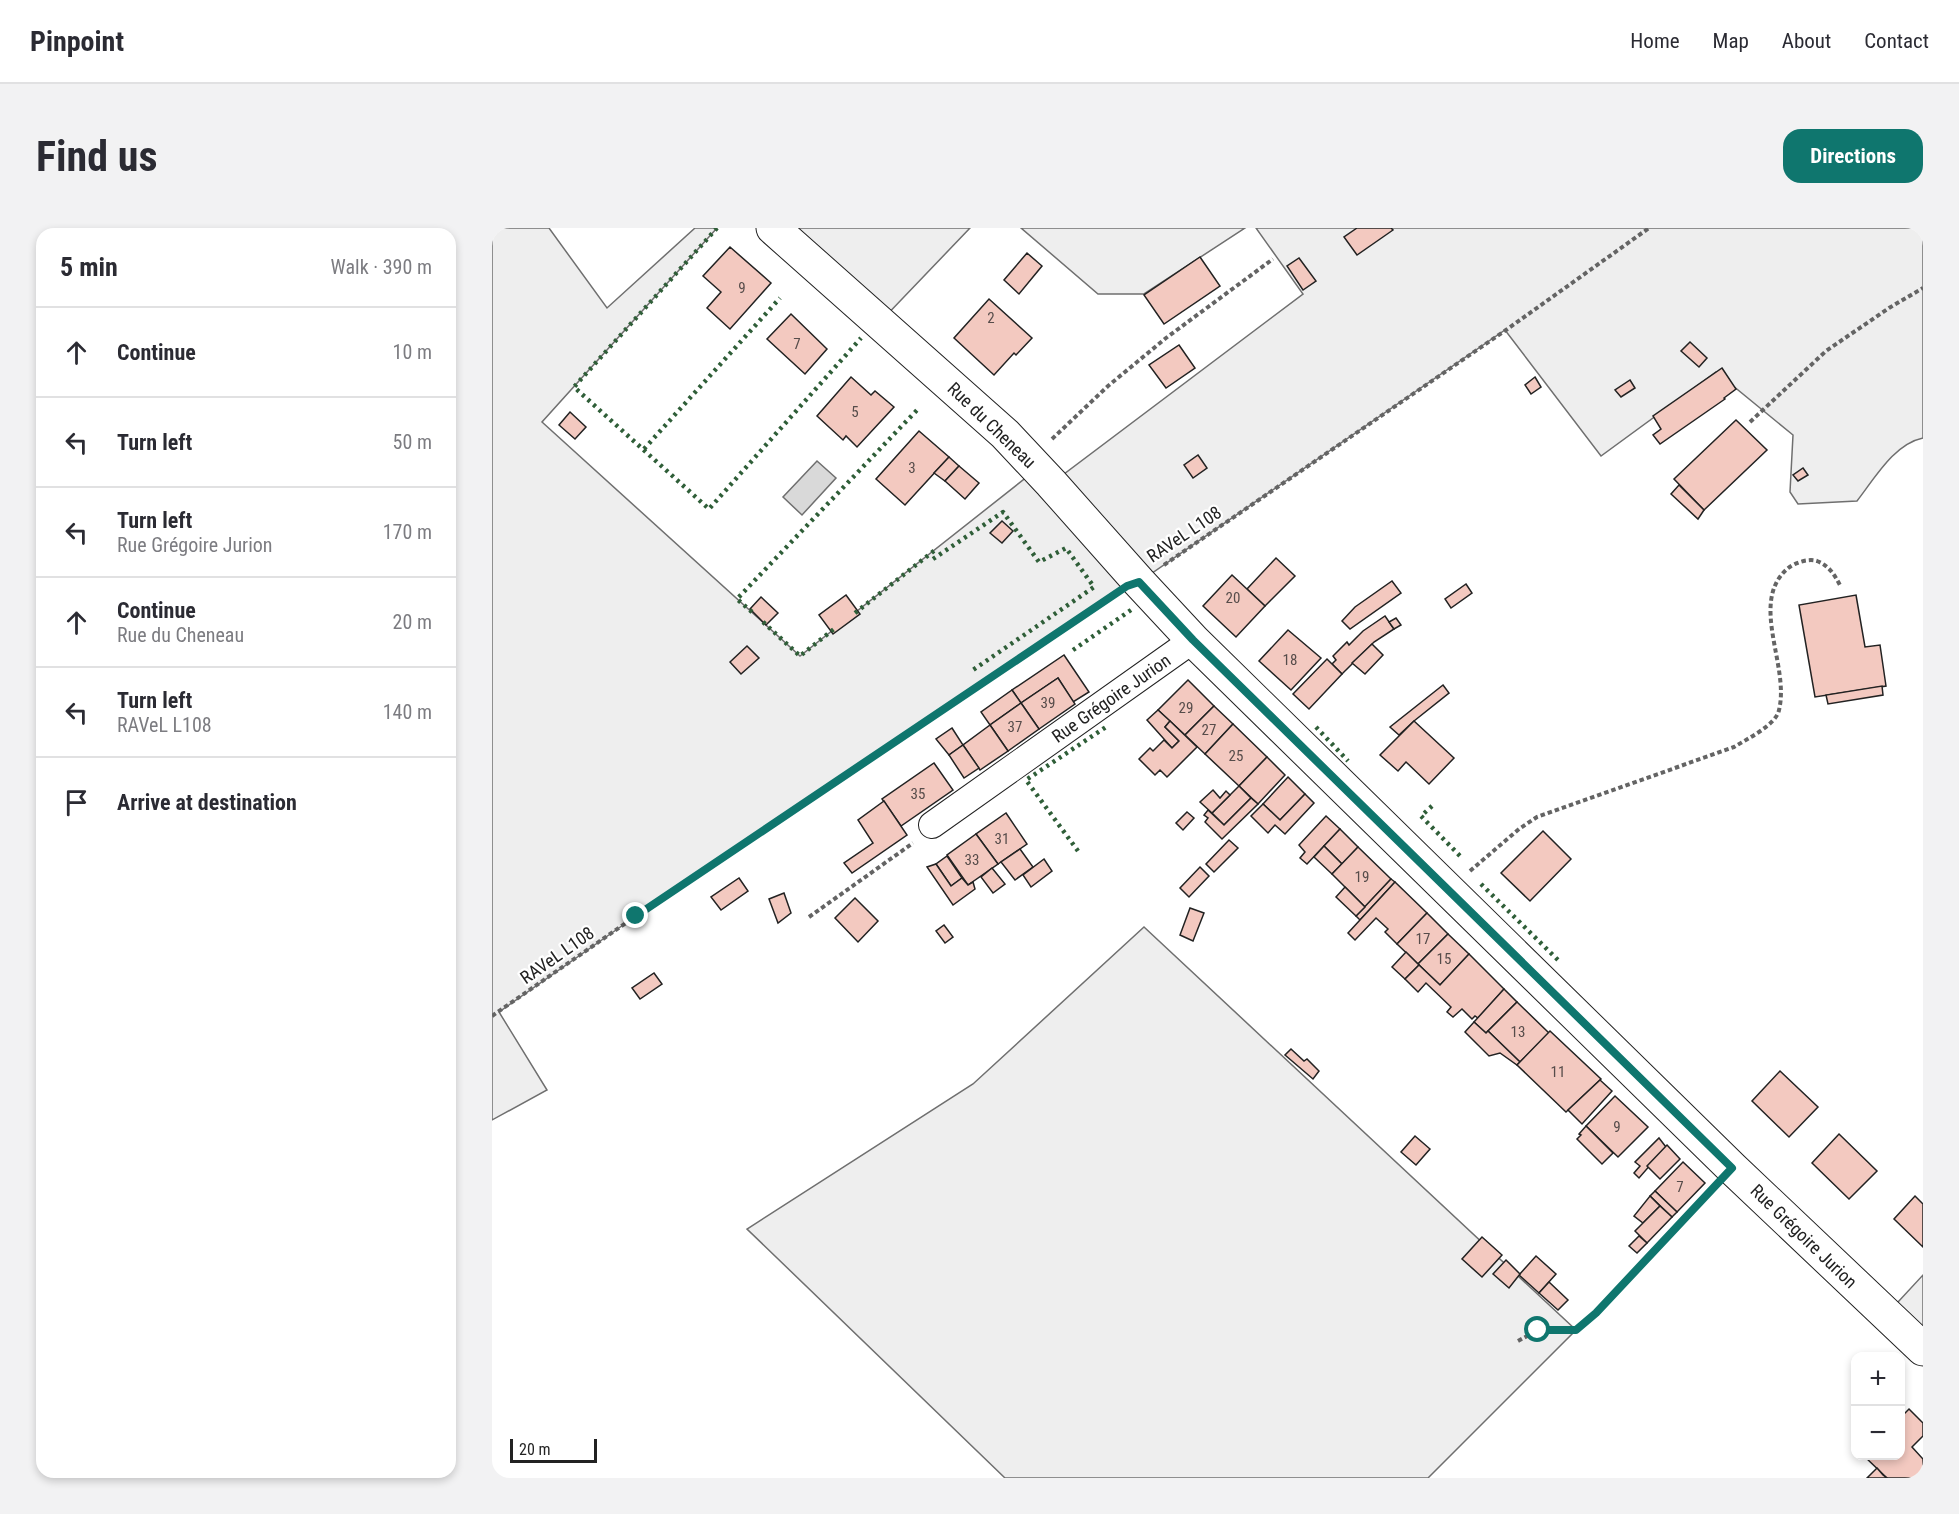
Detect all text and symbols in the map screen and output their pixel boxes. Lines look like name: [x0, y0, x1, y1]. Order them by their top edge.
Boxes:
text: Pinpoint: [30, 25, 124, 58]
text: Home: [1630, 29, 1680, 53]
text: Map: [1713, 29, 1749, 53]
text: About: [1782, 29, 1831, 53]
text: Contact: [1864, 29, 1929, 53]
button: Directions: [1783, 129, 1923, 183]
text: Find us: [36, 132, 157, 181]
text: 5 min: [60, 252, 118, 282]
text: Walk · 390 m: [331, 255, 432, 279]
house number: 9: [738, 279, 746, 297]
house number: 2: [987, 309, 995, 327]
house number: 7: [793, 335, 801, 353]
icon: ahead: [60, 336, 93, 369]
text: Continue: [117, 340, 196, 365]
text: 10 m: [393, 340, 432, 364]
street label: Rue du Cheneau: [944, 378, 1040, 472]
house number: 5: [851, 403, 859, 421]
icon: left: [60, 426, 93, 459]
text: Turn left: [117, 430, 192, 455]
text: 50 m: [393, 430, 432, 454]
house number: 3: [908, 459, 916, 477]
street label: RAVeL L108: [1143, 501, 1225, 567]
text: Turn left: [117, 508, 192, 533]
icon: left: [60, 516, 93, 549]
text: 170 m: [383, 520, 432, 544]
text: Rue Grégoire Jurion: [117, 533, 272, 557]
house number: 20: [1226, 589, 1240, 607]
text: Continue: [117, 598, 196, 623]
icon: ahead: [60, 606, 93, 639]
text: 20 m: [393, 610, 432, 634]
text: Rue du Cheneau: [117, 623, 244, 647]
street label: Rue Grégoire Jurion: [1048, 649, 1174, 747]
house number: 18: [1283, 651, 1297, 669]
text: Turn left: [117, 688, 192, 713]
house number: 39: [1041, 694, 1055, 712]
icon: left: [60, 696, 93, 729]
house number: 29: [1179, 699, 1193, 717]
text: 140 m: [383, 700, 432, 724]
text: RAVeL L108: [117, 713, 212, 737]
house number: 37: [1008, 718, 1022, 736]
house number: 27: [1202, 721, 1216, 739]
house number: 25: [1229, 747, 1243, 765]
house number: 35: [911, 785, 925, 803]
icon: arrive: [60, 786, 93, 819]
text: Arrive at destination: [117, 790, 297, 815]
house number: 31: [995, 830, 1009, 848]
house number: 33: [965, 851, 979, 869]
house number: 19: [1355, 868, 1369, 886]
route end: [622, 902, 648, 928]
street label: RAVeL L108: [516, 922, 598, 988]
house number: 17: [1416, 930, 1430, 948]
house number: 15: [1437, 950, 1451, 968]
house number: 13: [1511, 1023, 1525, 1041]
house number: 11: [1551, 1063, 1565, 1081]
house number: 9: [1613, 1118, 1621, 1136]
house number: 7: [1676, 1178, 1684, 1196]
street label: Rue Grégoire Jurion: [1746, 1180, 1862, 1292]
route start: [1524, 1316, 1550, 1342]
map controls: [1851, 1352, 1905, 1460]
button: +: [1851, 1352, 1905, 1406]
button: −: [1851, 1406, 1905, 1460]
scale bar: [510, 1436, 597, 1464]
text: 20 m: [519, 1440, 551, 1459]

